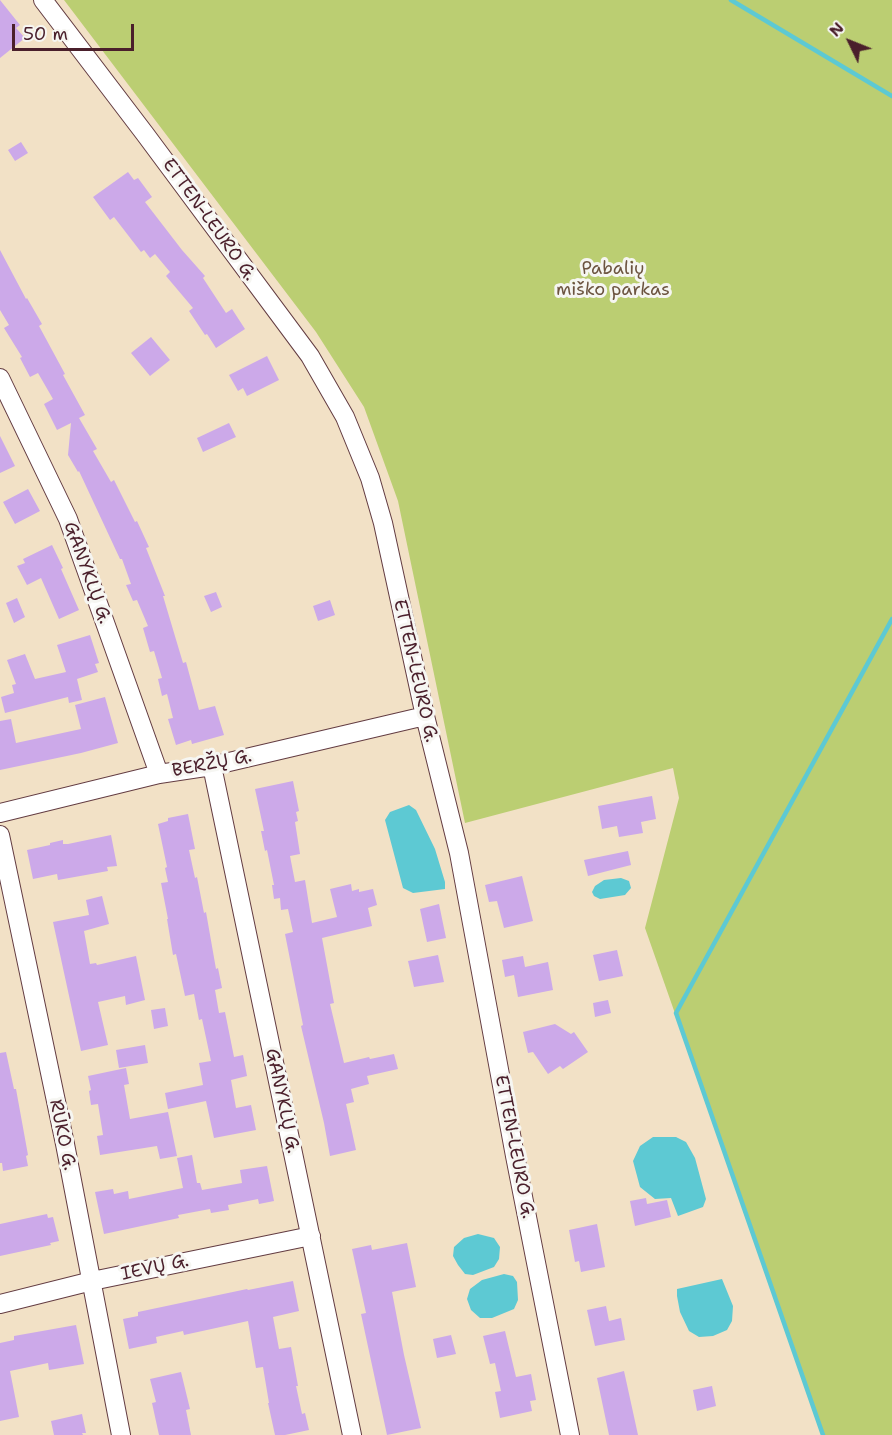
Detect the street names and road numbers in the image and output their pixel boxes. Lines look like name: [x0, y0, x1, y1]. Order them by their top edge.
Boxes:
street label: ETTEN-LEURO G.: [157, 155, 261, 285]
street label: GANYKLŲ G.: [59, 519, 115, 627]
street label: ETTEN-LEURO G.: [388, 597, 442, 745]
street label: BERŽŲ G.: [170, 746, 254, 782]
street label: GANYKLŲ G.: [260, 1046, 304, 1156]
street label: ETTEN-LEURO G.: [489, 1073, 539, 1221]
street label: RŪKO G.: [44, 1098, 80, 1172]
street label: IEVŲ G.: [119, 1250, 191, 1286]

